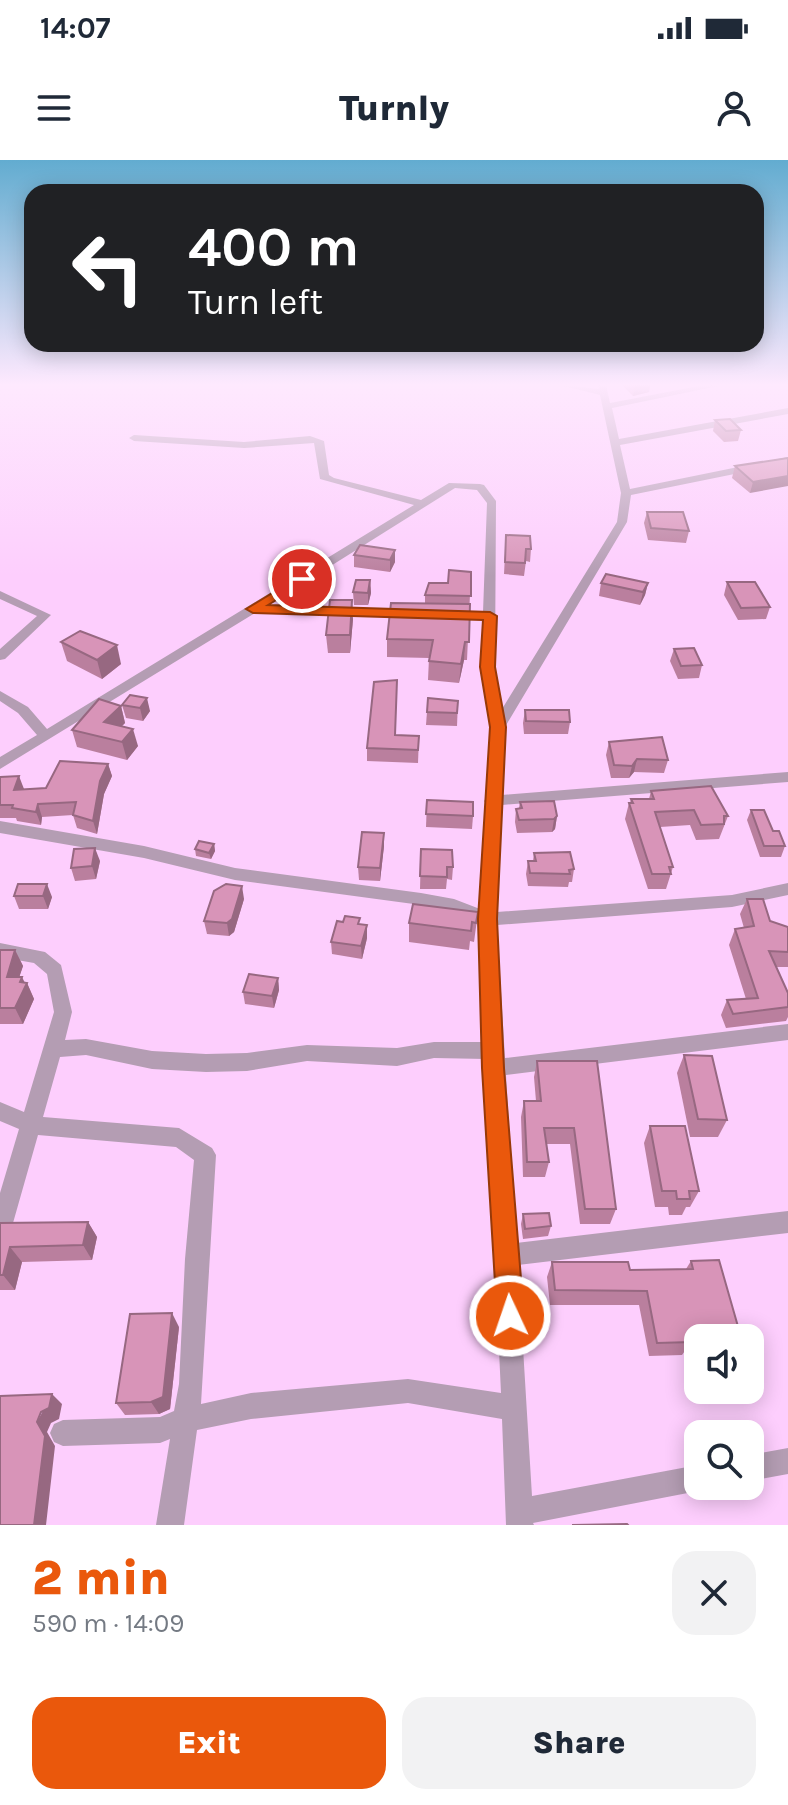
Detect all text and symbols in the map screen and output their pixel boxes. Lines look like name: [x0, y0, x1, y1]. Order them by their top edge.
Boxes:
text: 14:07: [40, 10, 111, 46]
icon: menu: [32, 86, 76, 130]
icon: person: [712, 86, 756, 130]
text: Turnly: [339, 87, 449, 129]
text: 400 m: [188, 214, 359, 279]
icon: left: [56, 216, 160, 320]
text: Turn left: [188, 281, 323, 323]
pin: [268, 545, 336, 613]
icon: arrive: [280, 557, 324, 601]
position arrow: [468, 1274, 552, 1358]
map controls: [684, 1324, 764, 1500]
button: sound: [684, 1324, 764, 1404]
button: search: [684, 1420, 764, 1500]
text: 2 min: [32, 1550, 170, 1606]
button: close: [672, 1551, 756, 1635]
text: 590 m · 14:09: [32, 1608, 184, 1639]
button: Exit: [32, 1697, 386, 1789]
button: Share: [402, 1697, 756, 1789]

